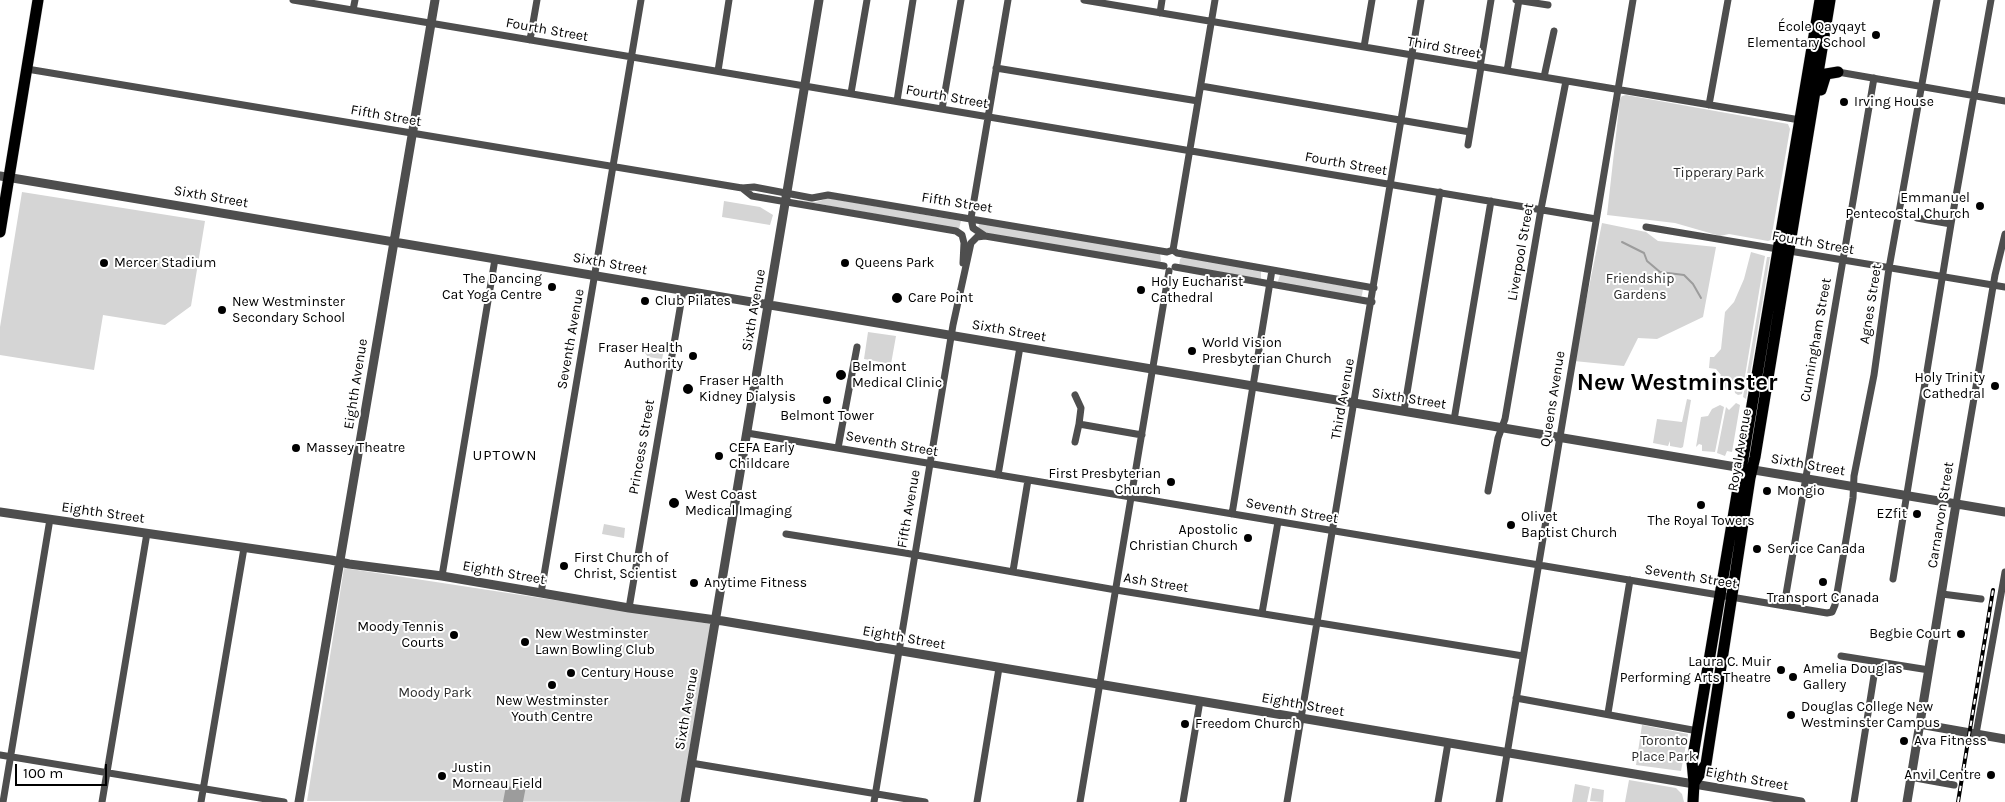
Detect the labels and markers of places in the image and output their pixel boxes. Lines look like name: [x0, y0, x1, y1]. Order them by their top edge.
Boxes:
place label: École Qayqayt Elementary School: [1747, 19, 1866, 52]
marker: École Qayqayt Elementary School: [1870, 29, 1882, 41]
place label: Irving House: [1854, 94, 1934, 110]
marker: Irving House: [1838, 96, 1850, 108]
place label: Emmanuel Pentecostal Church: [1845, 190, 1970, 222]
marker: Emmanuel Pentecostal Church: [1974, 200, 1986, 212]
place label: Mercer Stadium: [114, 255, 216, 271]
place label: Queens Park: [855, 255, 935, 271]
marker: Mercer Stadium: [98, 257, 110, 269]
marker: Queens Park: [839, 257, 851, 269]
place label: The Dancing Cat Yoga Centre: [442, 271, 542, 304]
place label: Holy Eucharist Cathedral: [1151, 274, 1243, 306]
marker: The Dancing Cat Yoga Centre: [546, 281, 558, 293]
marker: Holy Eucharist Cathedral: [1135, 284, 1147, 296]
place label: Care Point: [908, 290, 973, 306]
marker: Care Point: [890, 291, 904, 305]
place label: Club Pilates: [655, 293, 731, 309]
place label: New Westminster Secondary School: [232, 294, 345, 326]
marker: Club Pilates: [639, 295, 651, 307]
marker: New Westminster Secondary School: [216, 304, 228, 316]
place label: World Vision Presbyterian Church: [1202, 335, 1332, 368]
place label: Fraser Health Authority: [598, 340, 683, 372]
marker: World Vision Presbyterian Church: [1186, 345, 1198, 357]
marker: Fraser Health Authority: [687, 350, 699, 362]
place label: Belmont Medical Clinic: [852, 359, 942, 392]
marker: Belmont Medical Clinic: [834, 368, 848, 382]
place label: Holy Trinity Cathedral: [1915, 370, 1985, 402]
place label: Fraser Health Kidney Dialysis: [699, 373, 796, 406]
marker: Holy Trinity Cathedral: [1989, 380, 2001, 392]
marker: Fraser Health Kidney Dialysis: [681, 382, 695, 396]
marker: Belmont Tower: [821, 394, 833, 406]
place label: Belmont Tower: [780, 408, 874, 424]
place label: Massey Theatre: [306, 440, 405, 456]
place label: CEFA Early Childcare: [729, 440, 794, 472]
marker: Massey Theatre: [290, 442, 302, 454]
marker: CEFA Early Childcare: [713, 450, 725, 462]
place label: First Presbyterian Church: [1048, 466, 1161, 498]
marker: First Presbyterian Church: [1165, 476, 1177, 488]
place label: Mongio: [1777, 483, 1825, 499]
marker: Mongio: [1761, 485, 1773, 497]
place label: West Coast Medical Imaging: [685, 487, 792, 520]
marker: West Coast Medical Imaging: [667, 496, 681, 510]
marker: The Royal Towers: [1695, 499, 1707, 511]
place label: EZfit: [1877, 506, 1907, 522]
marker: EZfit: [1911, 508, 1923, 520]
place label: Olivet Baptist Church: [1521, 509, 1617, 542]
place label: The Royal Towers: [1648, 513, 1754, 529]
marker: Olivet Baptist Church: [1505, 519, 1517, 531]
place label: Apostolic Christian Church: [1129, 522, 1238, 554]
marker: Apostolic Christian Church: [1242, 532, 1254, 544]
place label: Service Canada: [1767, 541, 1865, 557]
marker: Service Canada: [1751, 543, 1763, 555]
place label: First Church of Christ, Scientist: [574, 550, 677, 582]
marker: First Church of Christ, Scientist: [558, 560, 570, 572]
place label: Anytime Fitness: [704, 575, 807, 591]
marker: Transport Canada: [1817, 576, 1829, 588]
marker: Anytime Fitness: [688, 577, 700, 589]
place label: Transport Canada: [1767, 590, 1879, 606]
place label: Moody Tennis Courts: [357, 619, 444, 652]
place label: New Westminster Lawn Bowling Club: [535, 626, 655, 658]
place label: Begbie Court: [1869, 626, 1951, 642]
marker: Begbie Court: [1955, 628, 1967, 640]
marker: Moody Tennis Courts: [448, 629, 460, 641]
marker: New Westminster Lawn Bowling Club: [519, 636, 531, 648]
place label: Laura C. Muir Performing Arts Theatre: [1620, 654, 1771, 686]
place label: Amelia Douglas Gallery: [1803, 661, 1903, 694]
marker: Laura C. Muir Performing Arts Theatre: [1775, 664, 1787, 676]
place label: Century House: [581, 665, 674, 681]
marker: Century House: [565, 667, 577, 679]
marker: Amelia Douglas Gallery: [1787, 671, 1799, 683]
marker: New Westminster Youth Centre: [546, 679, 558, 691]
place label: New Westminster Youth Centre: [496, 693, 608, 726]
place label: Douglas College New Westminster Campus: [1801, 699, 1940, 732]
marker: Douglas College New Westminster Campus: [1785, 709, 1797, 721]
place label: Freedom Church: [1195, 716, 1300, 732]
marker: Freedom Church: [1179, 718, 1191, 730]
place label: Ava Fitness: [1914, 733, 1987, 749]
marker: Ava Fitness: [1898, 735, 1910, 747]
place label: Justin Morneau Field: [452, 760, 543, 792]
place label: Anvil Centre: [1904, 767, 1981, 783]
marker: Anvil Centre: [1985, 769, 1997, 781]
marker: Justin Morneau Field: [436, 770, 448, 782]

